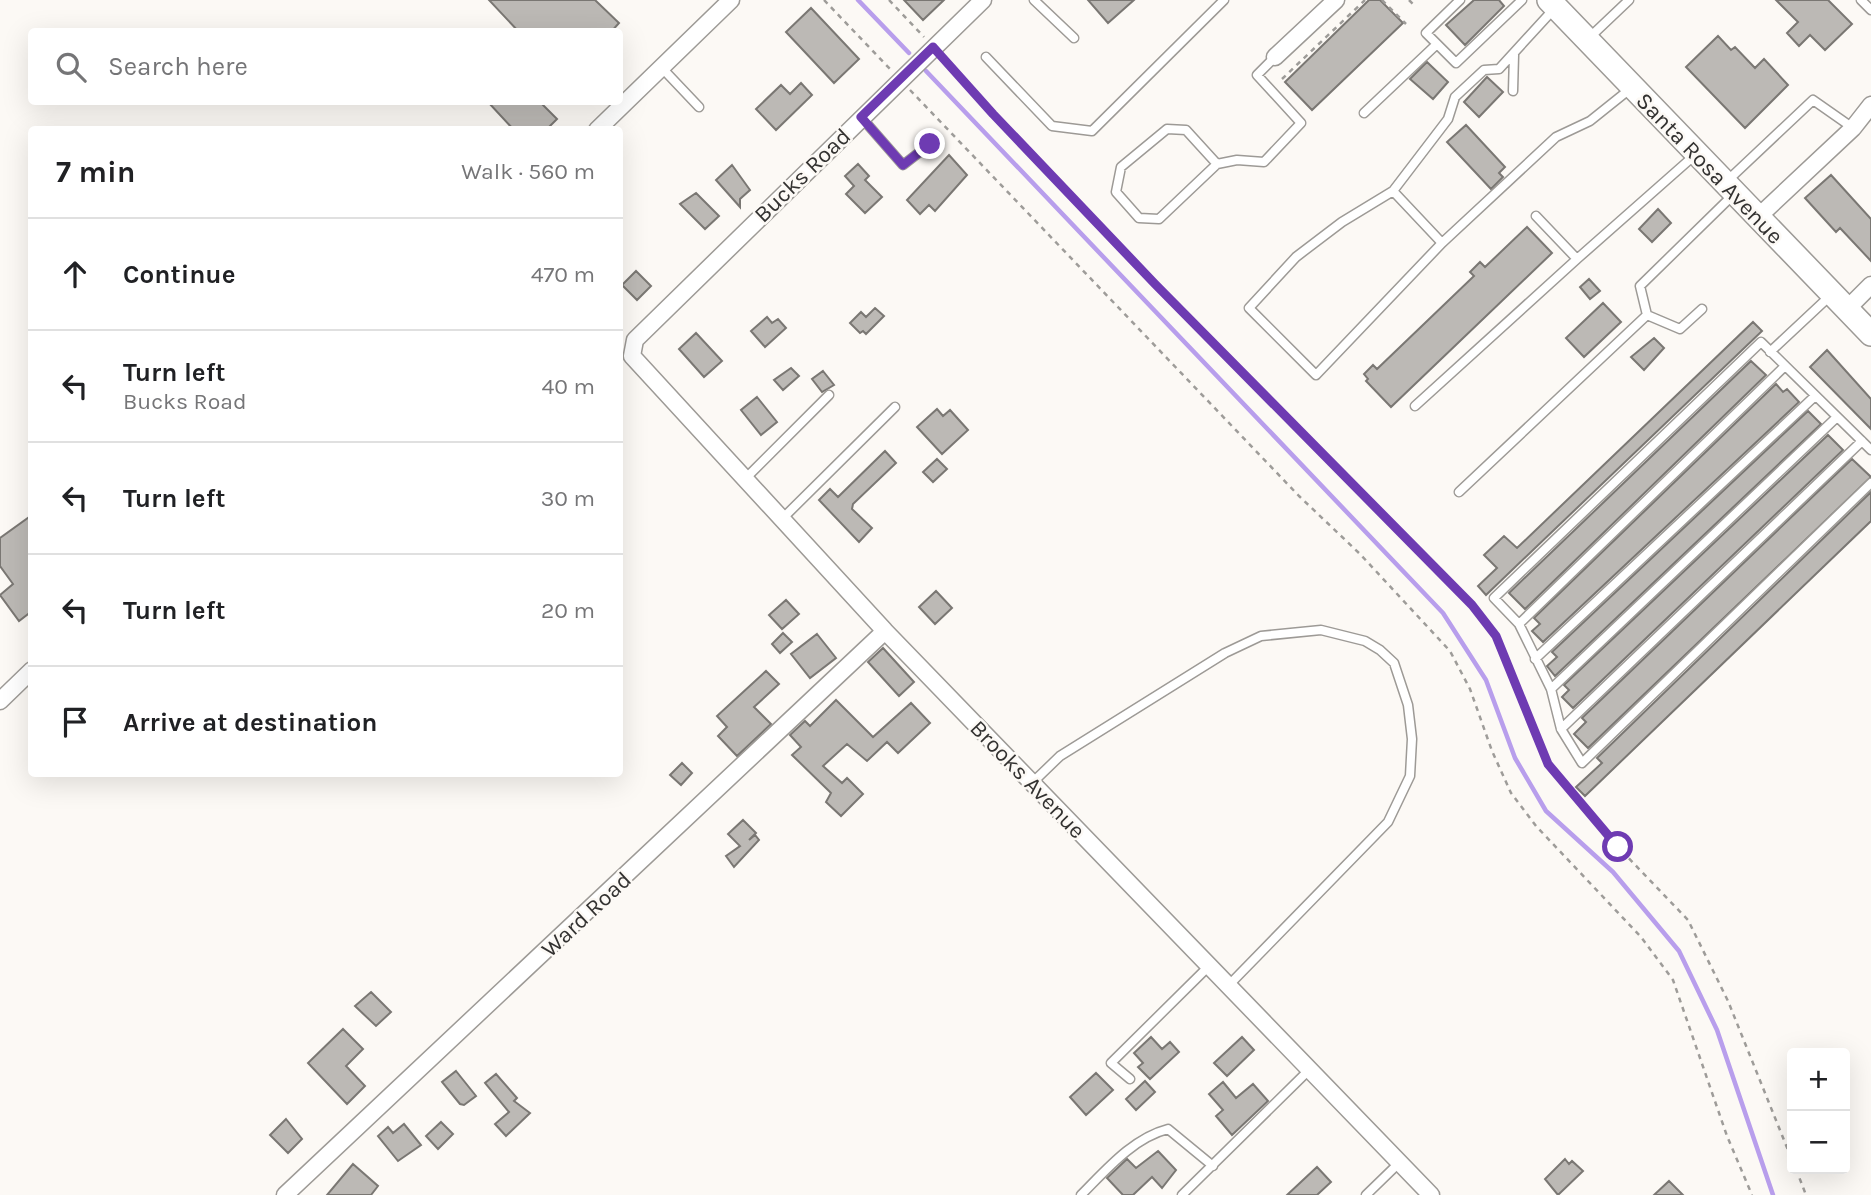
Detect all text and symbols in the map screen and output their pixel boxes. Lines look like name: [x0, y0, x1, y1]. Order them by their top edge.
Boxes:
search box: [28, 28, 623, 105]
icon: search: [52, 48, 90, 86]
text: Search here: [108, 51, 248, 82]
street label: Santa Rosa Avenue: [1631, 87, 1789, 250]
street label: Bucks Road: [749, 123, 856, 228]
route end: [914, 128, 945, 159]
text: 7 min: [56, 154, 136, 190]
text: Walk · 560 m: [461, 158, 595, 185]
icon: ahead: [56, 255, 94, 293]
text: Continue: [123, 259, 235, 290]
text: 470 m: [531, 261, 595, 288]
text: Turn left: [123, 357, 225, 388]
icon: left: [56, 367, 94, 405]
text: 40 m: [542, 373, 595, 400]
text: Bucks Road: [123, 388, 247, 415]
icon: left: [56, 479, 94, 517]
text: Turn left: [123, 483, 225, 514]
text: 30 m: [541, 485, 595, 512]
icon: left: [56, 591, 94, 629]
text: Turn left: [123, 595, 225, 626]
text: 20 m: [541, 597, 595, 624]
icon: arrive: [56, 703, 94, 741]
text: Arrive at destination: [123, 707, 377, 738]
street label: Brooks Avenue: [964, 715, 1091, 844]
route start: [1602, 831, 1633, 862]
street label: Ward Road: [536, 866, 637, 963]
map controls: [1787, 1048, 1850, 1174]
button: +: [1787, 1048, 1850, 1111]
button: −: [1787, 1111, 1850, 1174]

